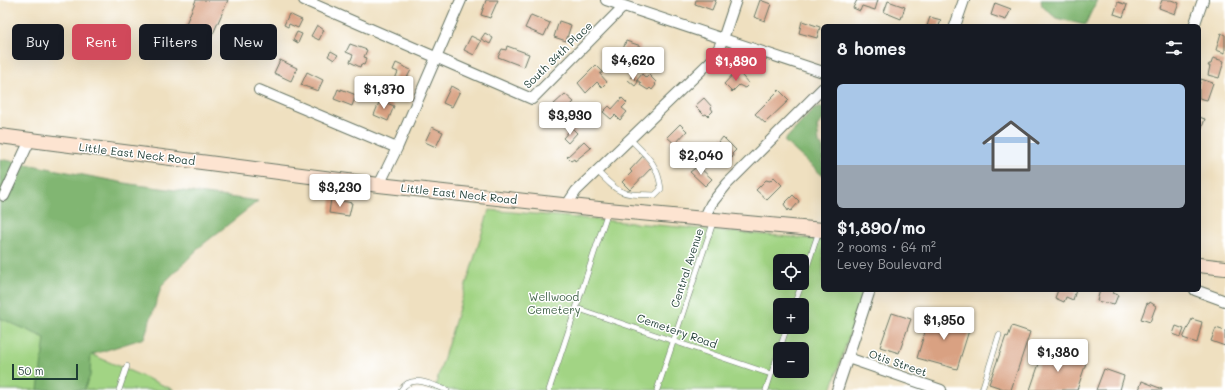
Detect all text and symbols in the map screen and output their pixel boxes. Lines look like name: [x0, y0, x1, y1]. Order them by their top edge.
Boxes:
street label: South 34th Place: [520, 18, 595, 91]
chip: Buy: [12, 24, 64, 60]
chip: Rent: [72, 24, 131, 60]
chip: Filters: [139, 24, 212, 60]
chip: New: [220, 24, 277, 60]
text: 8 homes: [837, 37, 906, 59]
icon: filters: [1163, 37, 1185, 59]
pin: $4,620: [600, 47, 666, 81]
pin: $1,890: [703, 48, 769, 82]
text: $4,620: [611, 51, 655, 68]
text: $1,890: [715, 52, 757, 69]
pin: $1,370: [351, 76, 417, 110]
text: $1,370: [363, 80, 405, 97]
pin: $3,930: [537, 102, 603, 136]
text: $3,930: [548, 106, 592, 123]
icon: home: [975, 110, 1047, 182]
street label: Little East Neck Road: [78, 139, 196, 168]
pin: $2,040: [668, 142, 734, 176]
text: $2,040: [679, 146, 723, 163]
pin: $3,230: [307, 174, 373, 208]
text: $3,230: [318, 178, 362, 195]
street label: Little East Neck Road: [400, 180, 518, 207]
text: $1,890/mo: [837, 216, 926, 238]
street label: Central Avenue: [667, 226, 706, 309]
text: 2 rooms · 64 m²: [837, 238, 936, 255]
map controls: [773, 254, 809, 378]
button: locate: [773, 254, 809, 290]
text: Levey Boulevard: [837, 255, 942, 272]
park label: Wellwood Cemetery: [527, 289, 581, 317]
button: +: [773, 298, 809, 334]
pin: $1,950: [911, 307, 977, 341]
street label: Cemetery Road: [635, 310, 719, 351]
text: $1,950: [923, 311, 965, 328]
pin: $1,380: [1025, 339, 1091, 373]
button: −: [773, 342, 809, 378]
text: $1,380: [1037, 343, 1079, 360]
street label: Otis Street: [867, 346, 929, 380]
scale bar: [12, 362, 78, 381]
text: 50 m: [18, 363, 44, 378]

